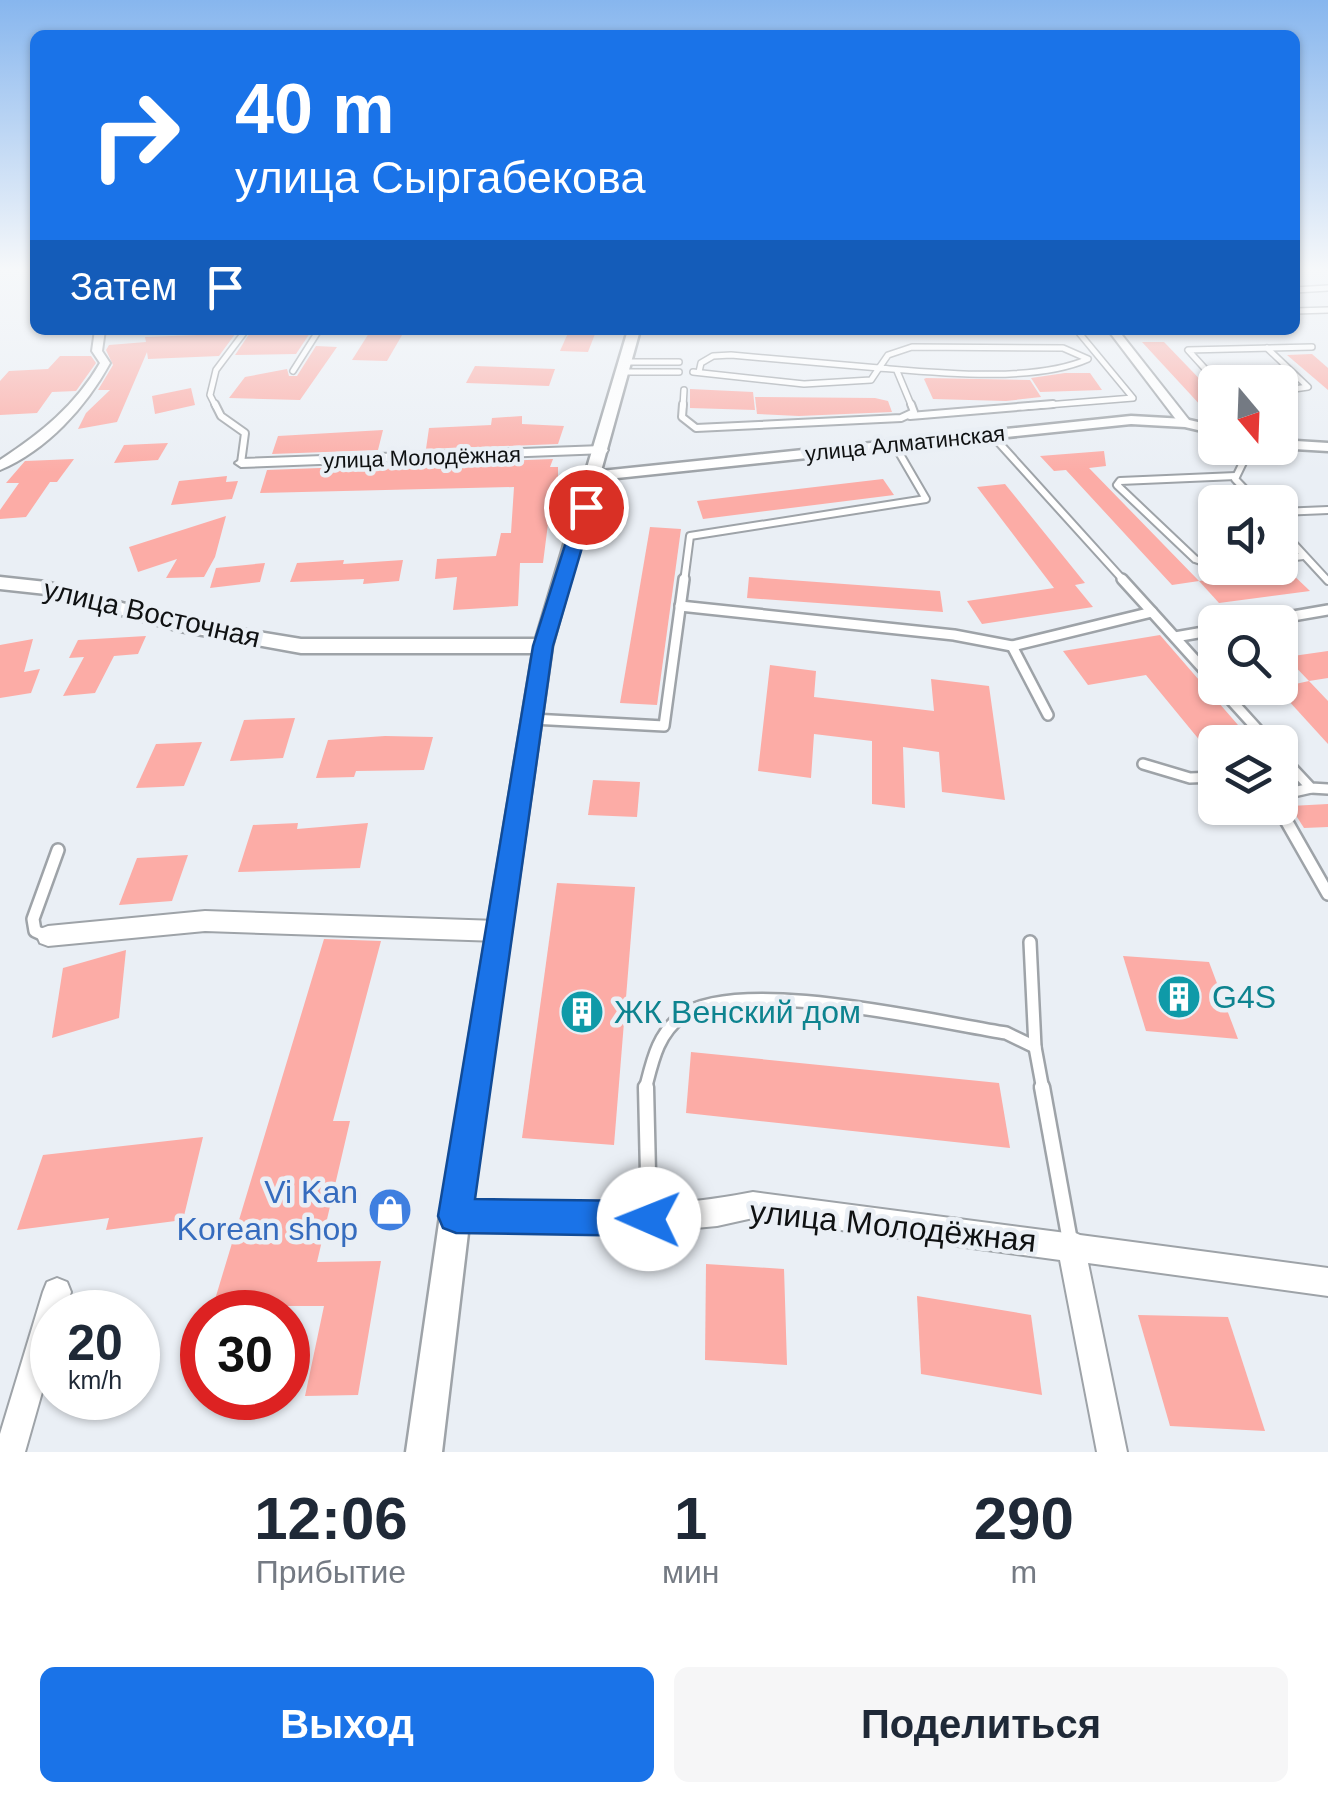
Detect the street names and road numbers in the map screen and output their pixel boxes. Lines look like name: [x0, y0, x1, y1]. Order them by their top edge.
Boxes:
street label: улица Алматинская: [804, 421, 1006, 466]
street label: улица Молодёжная: [323, 442, 521, 473]
street label: улица Восточная: [41, 573, 263, 653]
street label: улица Молодёжная: [748, 1193, 1038, 1259]

